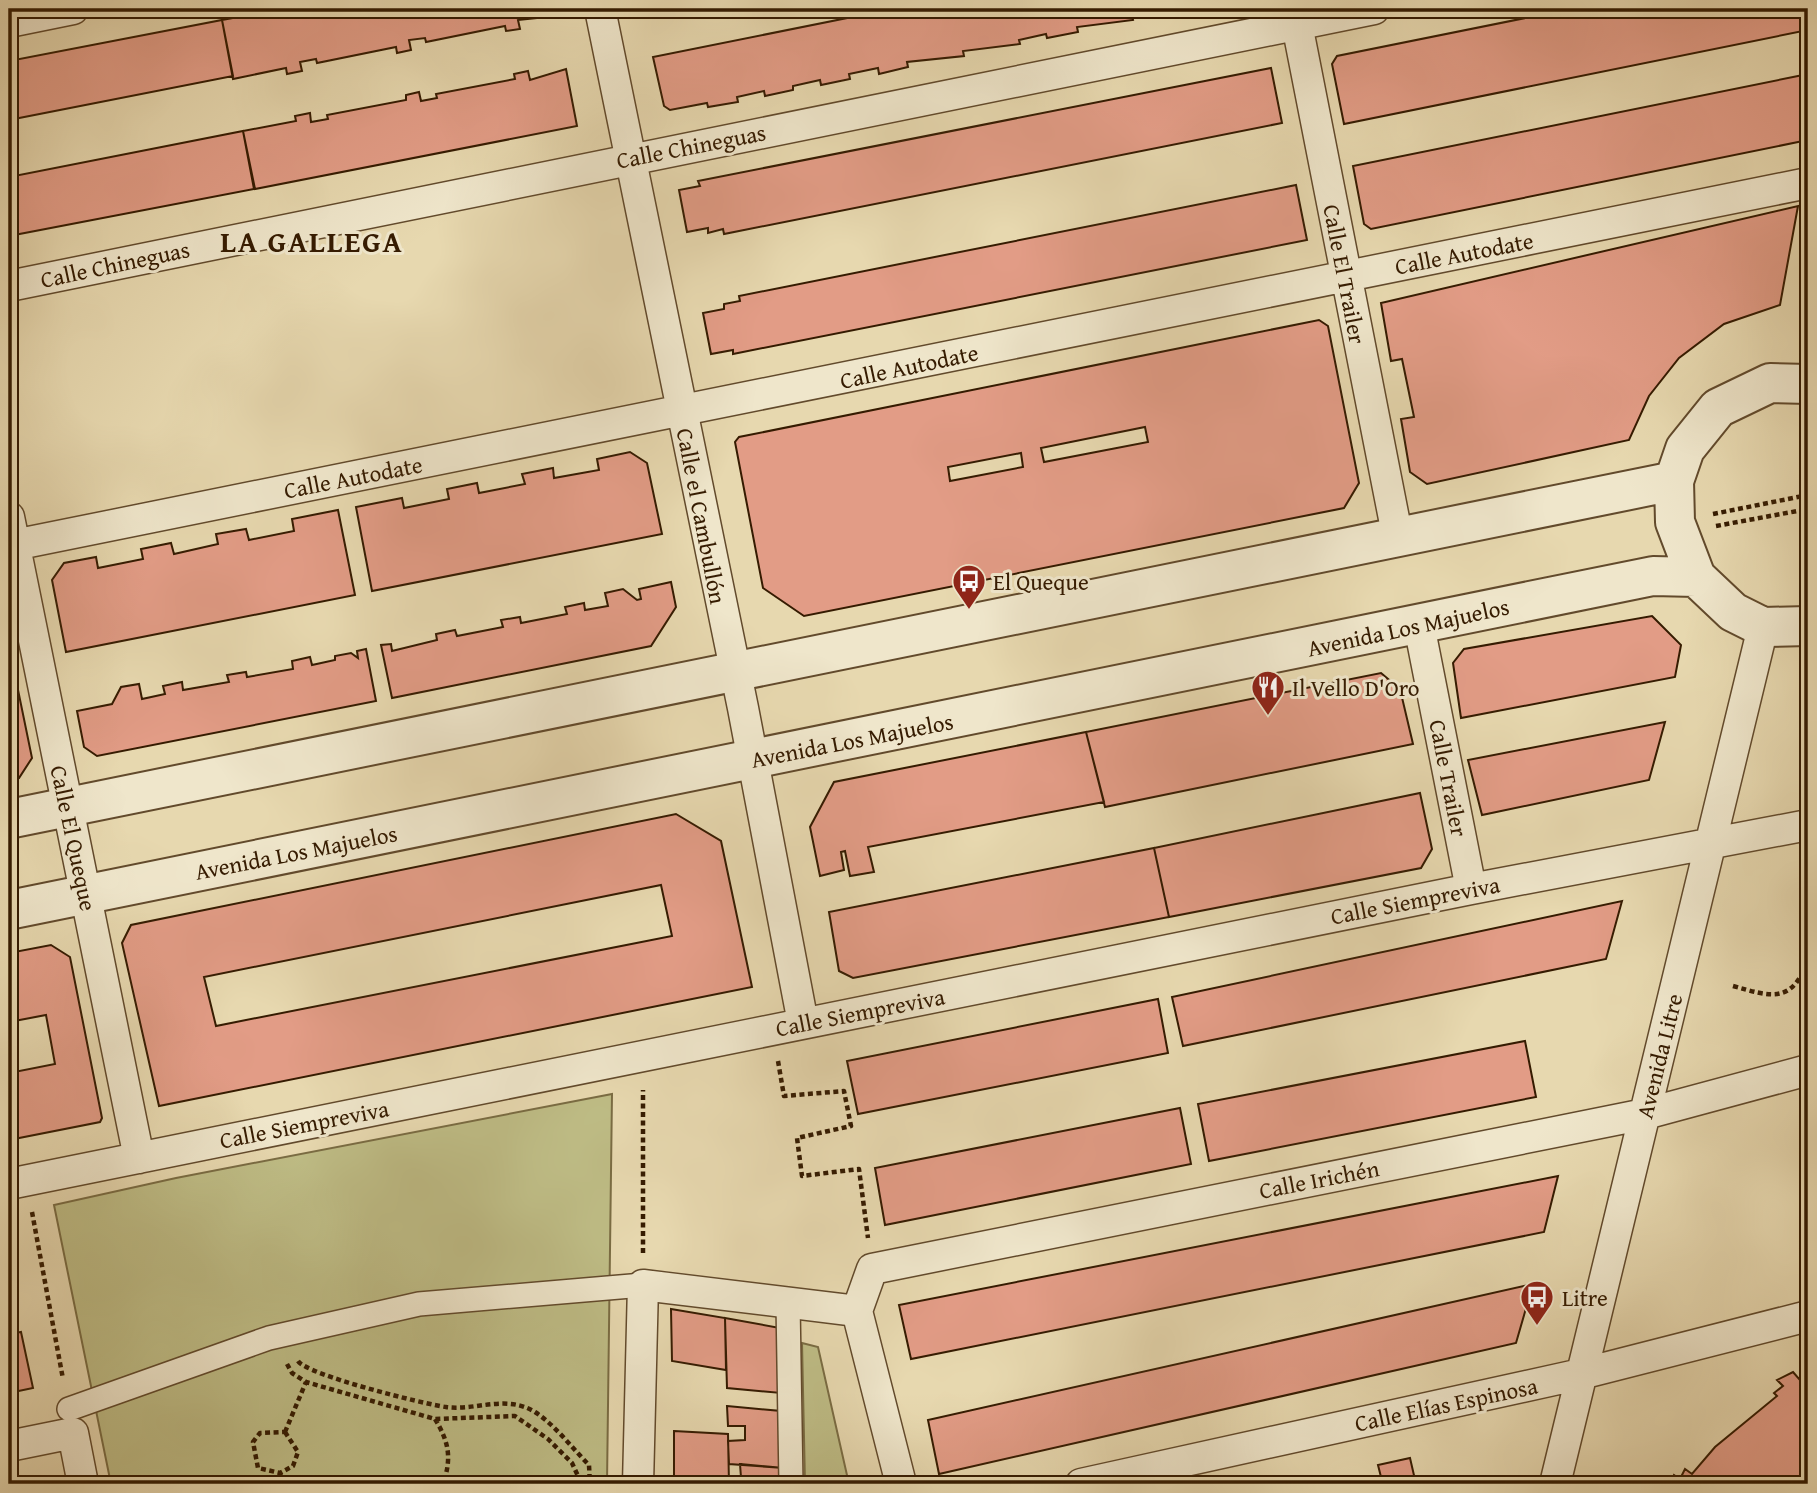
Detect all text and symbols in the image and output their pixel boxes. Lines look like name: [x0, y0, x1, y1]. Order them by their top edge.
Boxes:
street label: Calle Chineguas: [613, 115, 769, 177]
street label: Calle El Trailer: [1315, 201, 1375, 347]
district label: LA GALLEGA: [220, 219, 404, 263]
street label: Calle Autodate: [1392, 223, 1536, 283]
street label: Calle Chineguas: [37, 232, 193, 296]
street label: Calle Autodate: [837, 335, 981, 397]
street label: Calle el Cambullón: [669, 425, 735, 607]
street label: Calle Autodate: [281, 447, 425, 507]
bus stop icon: El Queque: [950, 562, 988, 611]
place label: El Queque: [993, 565, 1089, 598]
street label: Avenida Los Majuelos: [1304, 589, 1512, 665]
restaurant icon: Il Vello D'Oro: [1249, 668, 1287, 717]
place label: Il Vello D'Oro: [1292, 671, 1420, 704]
street label: Avenida Los Majuelos: [748, 704, 956, 776]
street label: Calle Trailer: [1422, 717, 1477, 840]
street label: Calle El Queque: [42, 762, 106, 914]
street label: Avenida Los Majuelos: [192, 816, 400, 888]
street label: Calle Siempreviva: [1328, 867, 1502, 933]
street label: Calle Siempreviva: [773, 979, 947, 1045]
street label: Avenida Litre: [1628, 990, 1690, 1122]
street label: Calle Siempreviva: [217, 1091, 391, 1157]
street label: Calle Irichén: [1256, 1151, 1382, 1207]
bus stop icon: Litre: [1518, 1278, 1556, 1327]
place label: Litre: [1562, 1281, 1608, 1314]
street label: Calle Elías Espinosa: [1352, 1368, 1541, 1439]

